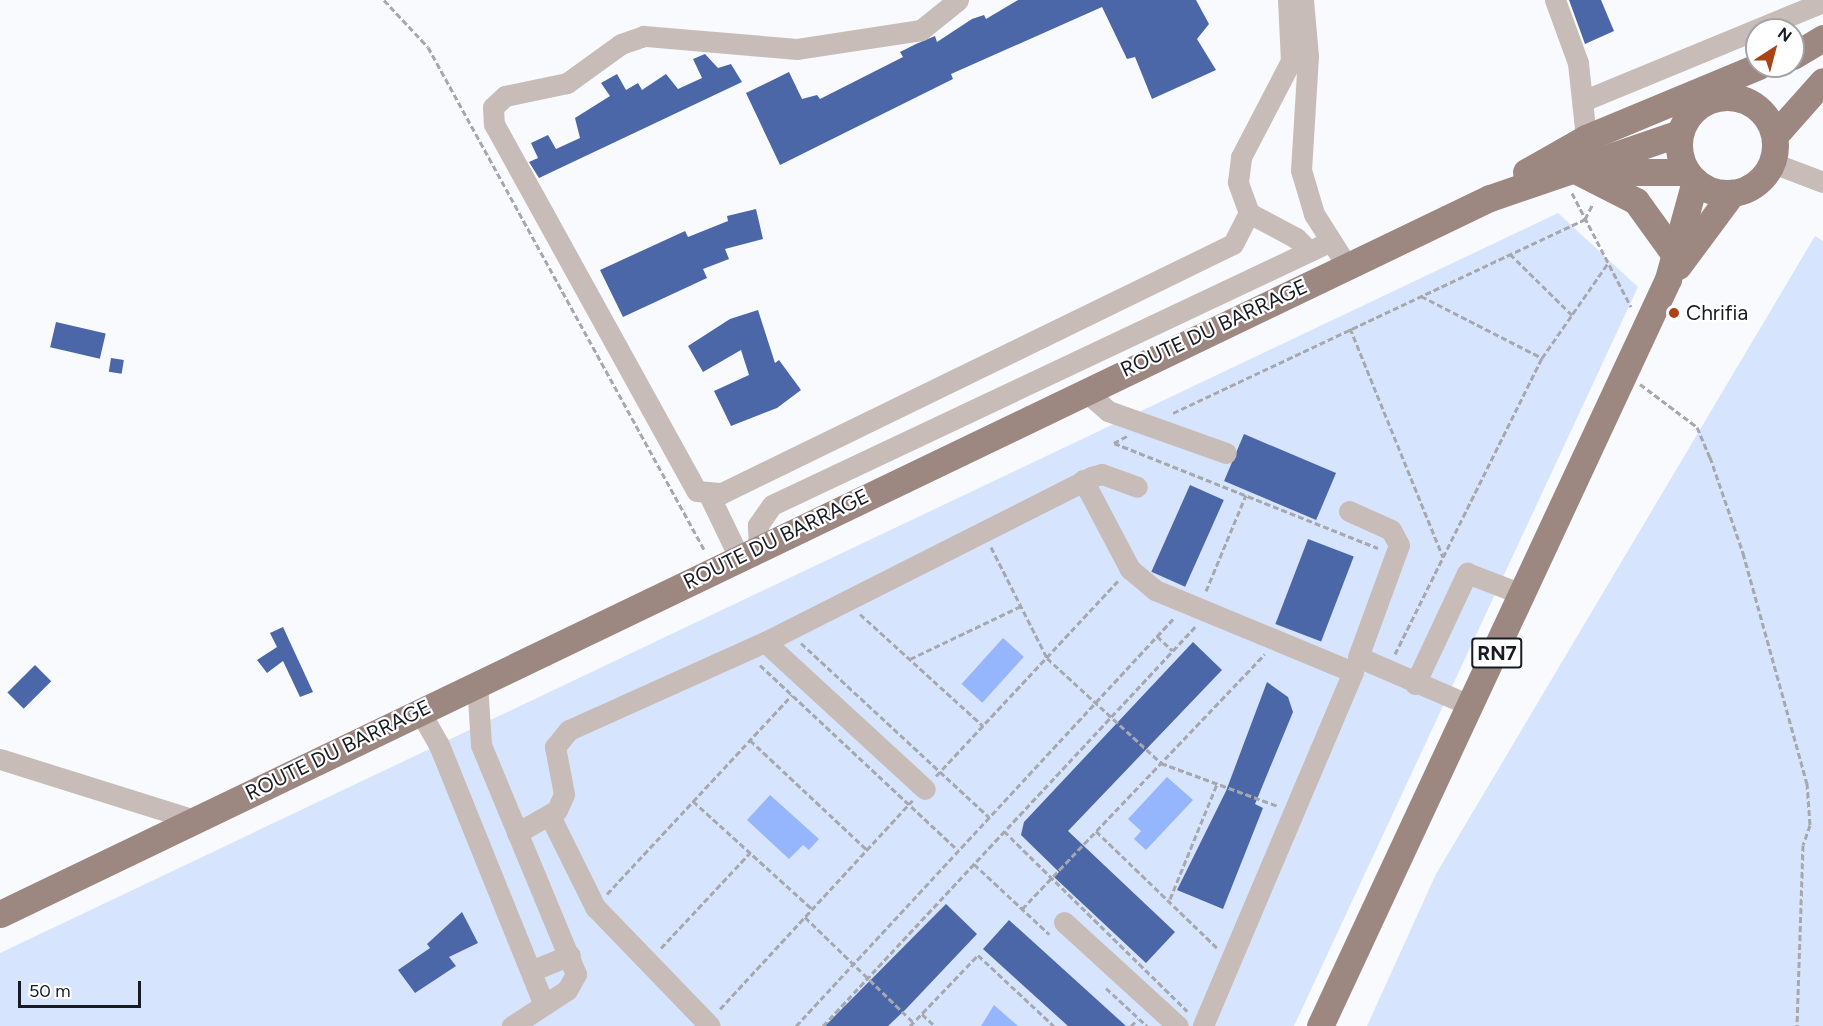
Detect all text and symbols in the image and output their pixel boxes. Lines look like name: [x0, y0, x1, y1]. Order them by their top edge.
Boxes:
north arrow: [1745, 18, 1805, 78]
text: N: [1774, 23, 1795, 46]
street label: ROUTE DU BARRAGE: [1117, 274, 1311, 382]
place label: Chrifia: [1686, 300, 1748, 326]
marker: Chrifia: [1667, 306, 1681, 320]
street label: ROUTE DU BARRAGE: [679, 483, 873, 595]
road number: RN7: [1470, 636, 1524, 670]
street label: ROUTE DU BARRAGE: [241, 694, 435, 806]
scale bar: [21, 969, 144, 1007]
text: 50 m: [29, 980, 71, 1002]

